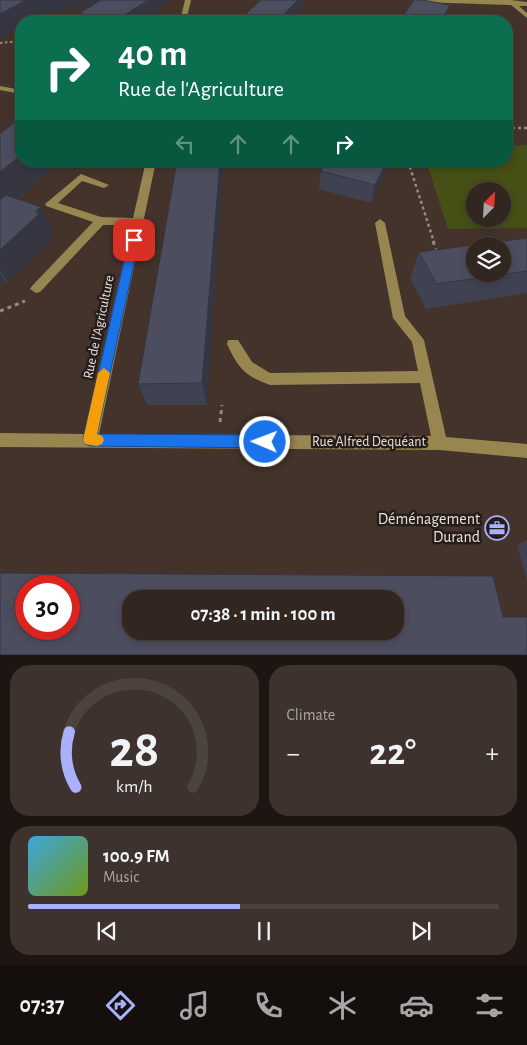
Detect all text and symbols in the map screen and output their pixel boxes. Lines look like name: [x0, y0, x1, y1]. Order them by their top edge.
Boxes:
icon: right: [35, 35, 100, 100]
text: 40 m: [118, 37, 187, 72]
text: Rue de l'Agriculture: [118, 78, 284, 100]
icon: left: [171, 130, 199, 158]
icon: ahead: [224, 130, 252, 158]
icon: ahead: [277, 130, 305, 158]
icon: right: [330, 130, 358, 158]
north arrow: [466, 182, 511, 228]
map controls: [466, 182, 511, 282]
pin: [113, 219, 155, 261]
icon: arrive: [120, 226, 148, 254]
button: layers: [466, 237, 511, 282]
street label: Rue de l'Agriculture: [81, 274, 117, 380]
position arrow: [238, 415, 290, 467]
street label: Rue Alfred Dequéant: [312, 435, 426, 449]
place label: Déménagement Durand: [378, 511, 480, 545]
office icon: Déménagement Durand: [484, 515, 510, 541]
speed limit sign: 30: [15, 575, 80, 640]
text: 07:38 · 1 min · 100 m: [190, 605, 336, 624]
text: Climate: [287, 707, 335, 723]
text: 28: [109, 724, 159, 776]
text: 22°: [369, 734, 416, 772]
text: −: [287, 740, 300, 768]
text: +: [486, 740, 499, 768]
text: km/h: [116, 778, 153, 796]
text: 100.9 FM: [103, 847, 170, 866]
text: Music: [103, 869, 139, 885]
icon: previous: [93, 917, 121, 945]
icon: pause: [250, 917, 278, 945]
icon: next: [407, 917, 435, 945]
icon: directions: [103, 988, 138, 1023]
icon: music: [177, 988, 212, 1023]
icon: phone: [251, 988, 286, 1023]
icon: climate: [325, 988, 360, 1023]
icon: car: [399, 988, 434, 1023]
icon: filters: [472, 988, 507, 1023]
text: 07:37: [19, 994, 64, 1016]

